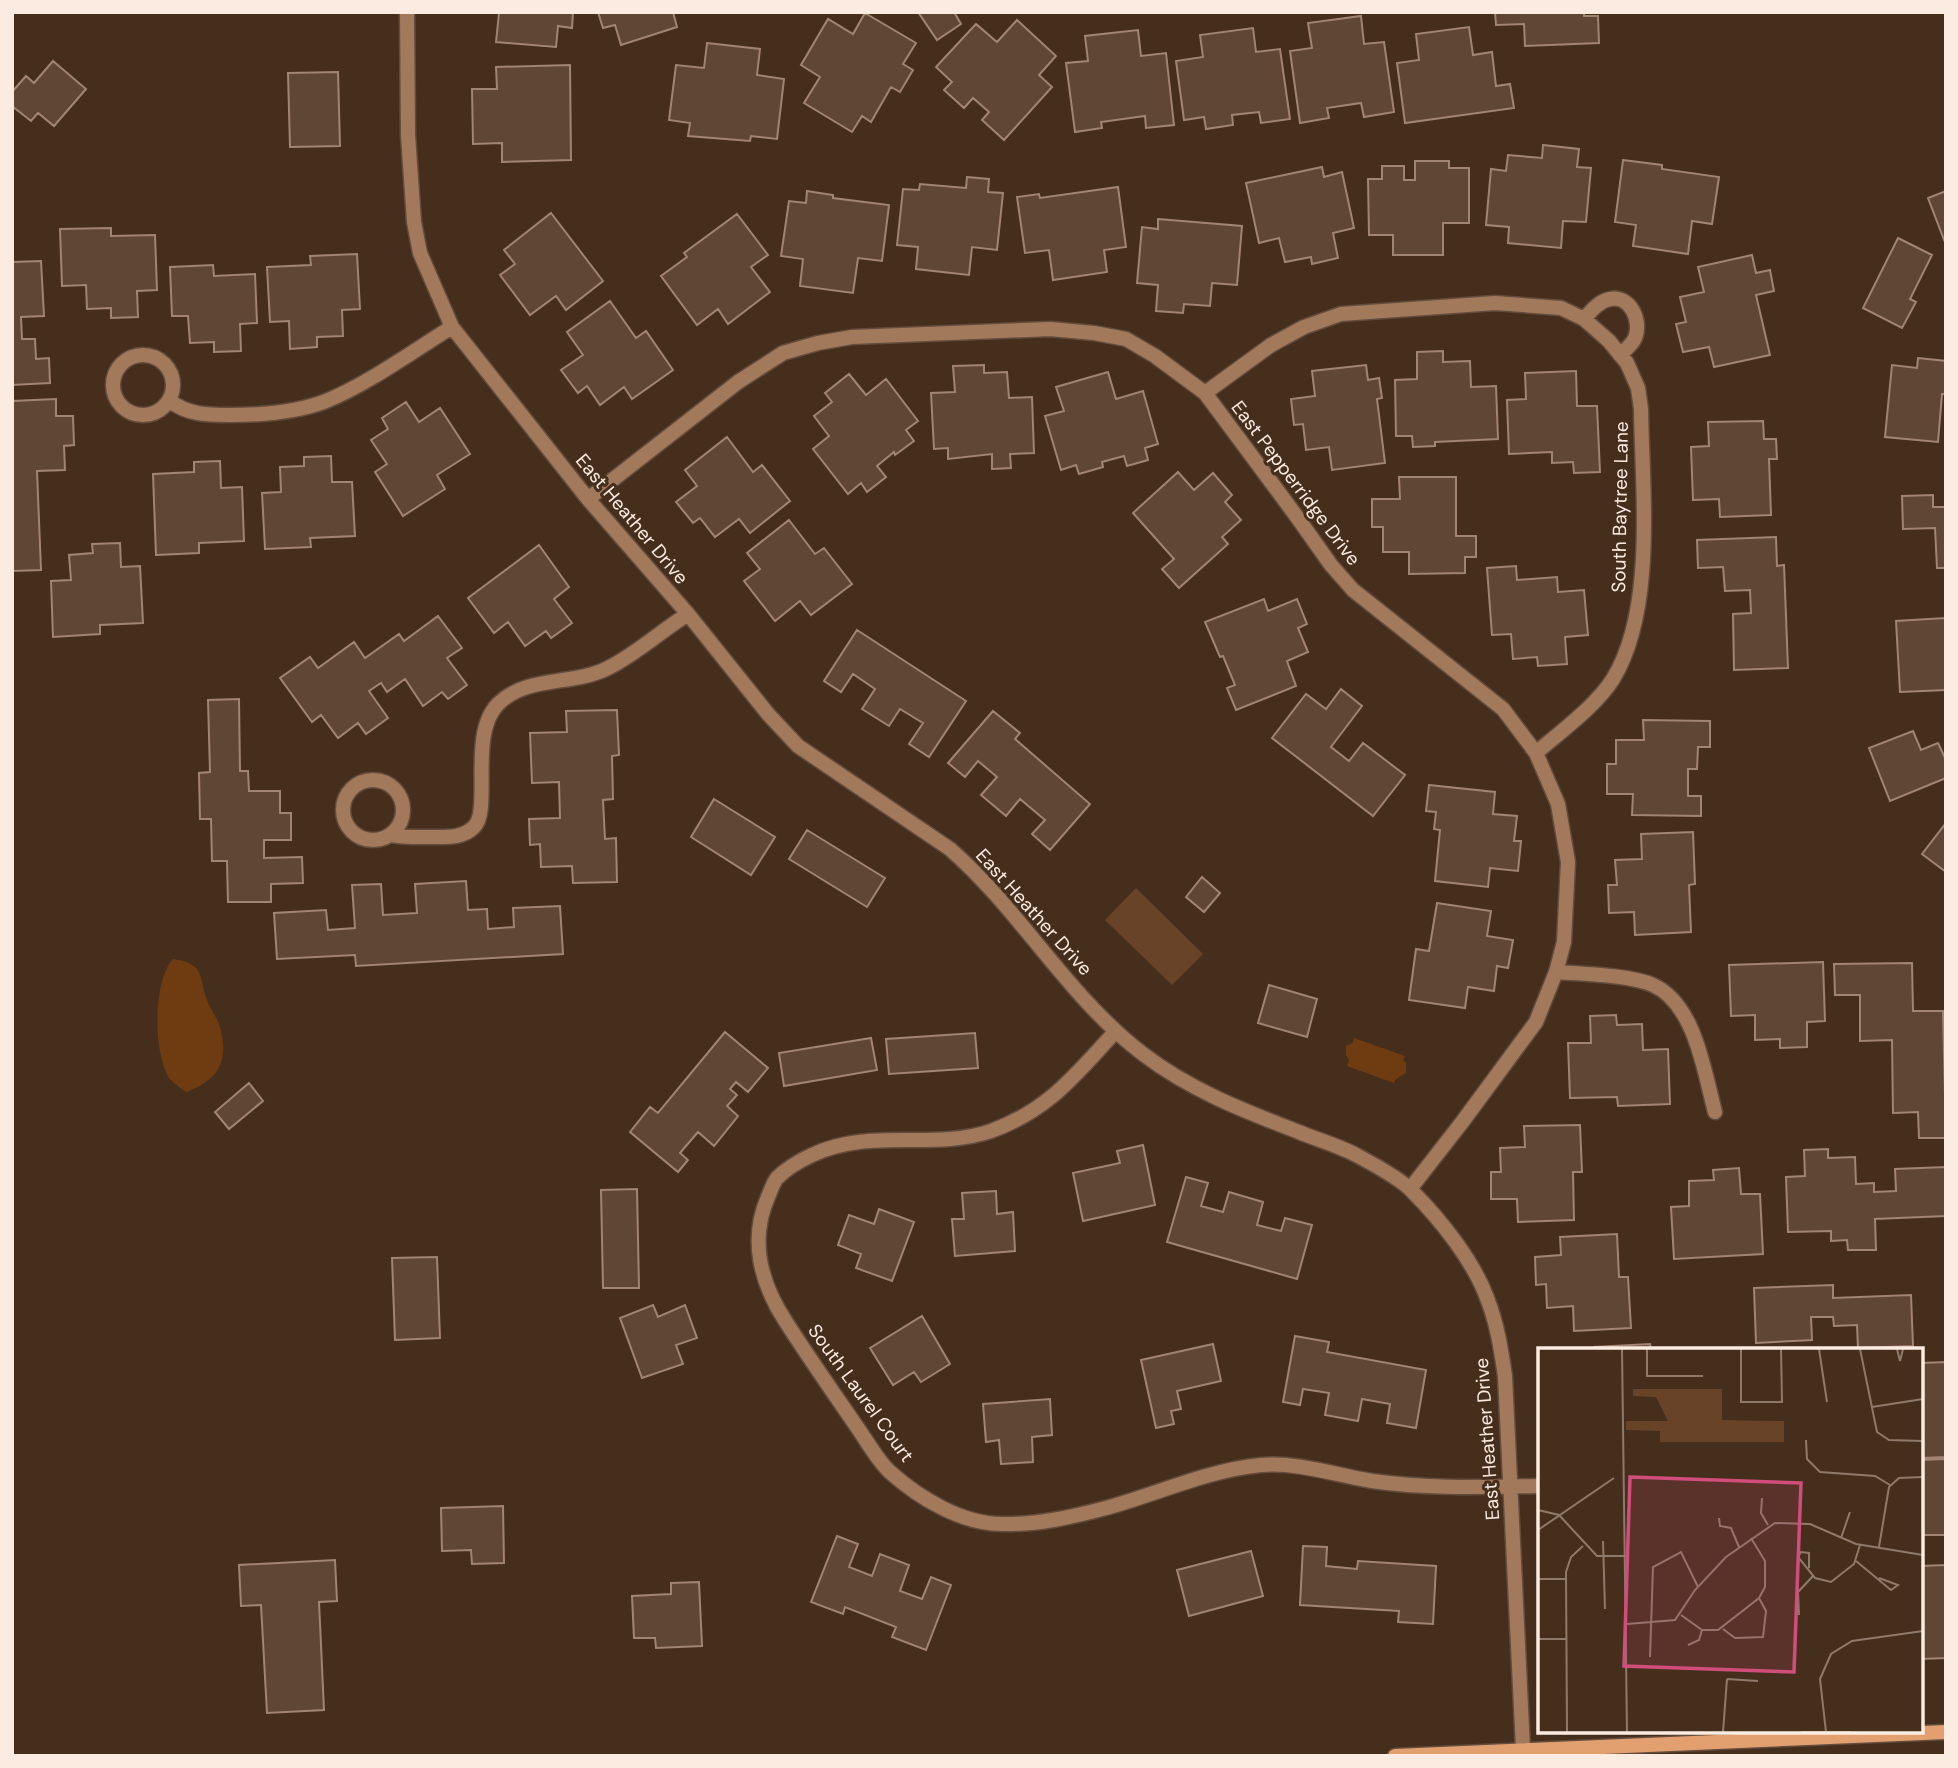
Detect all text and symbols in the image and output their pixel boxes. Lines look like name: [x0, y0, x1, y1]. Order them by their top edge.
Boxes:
street label: East Pepperridge Drive: [1226, 396, 1366, 570]
street label: South Baytree Lane: [1606, 421, 1634, 593]
street label: East Heather Drive: [570, 449, 694, 589]
street label: East Heather Drive: [970, 843, 1098, 981]
street label: South Laurel Court: [802, 1319, 920, 1467]
inset map: [1538, 1348, 1923, 1733]
street label: East Heather Drive: [1469, 1357, 1505, 1521]

